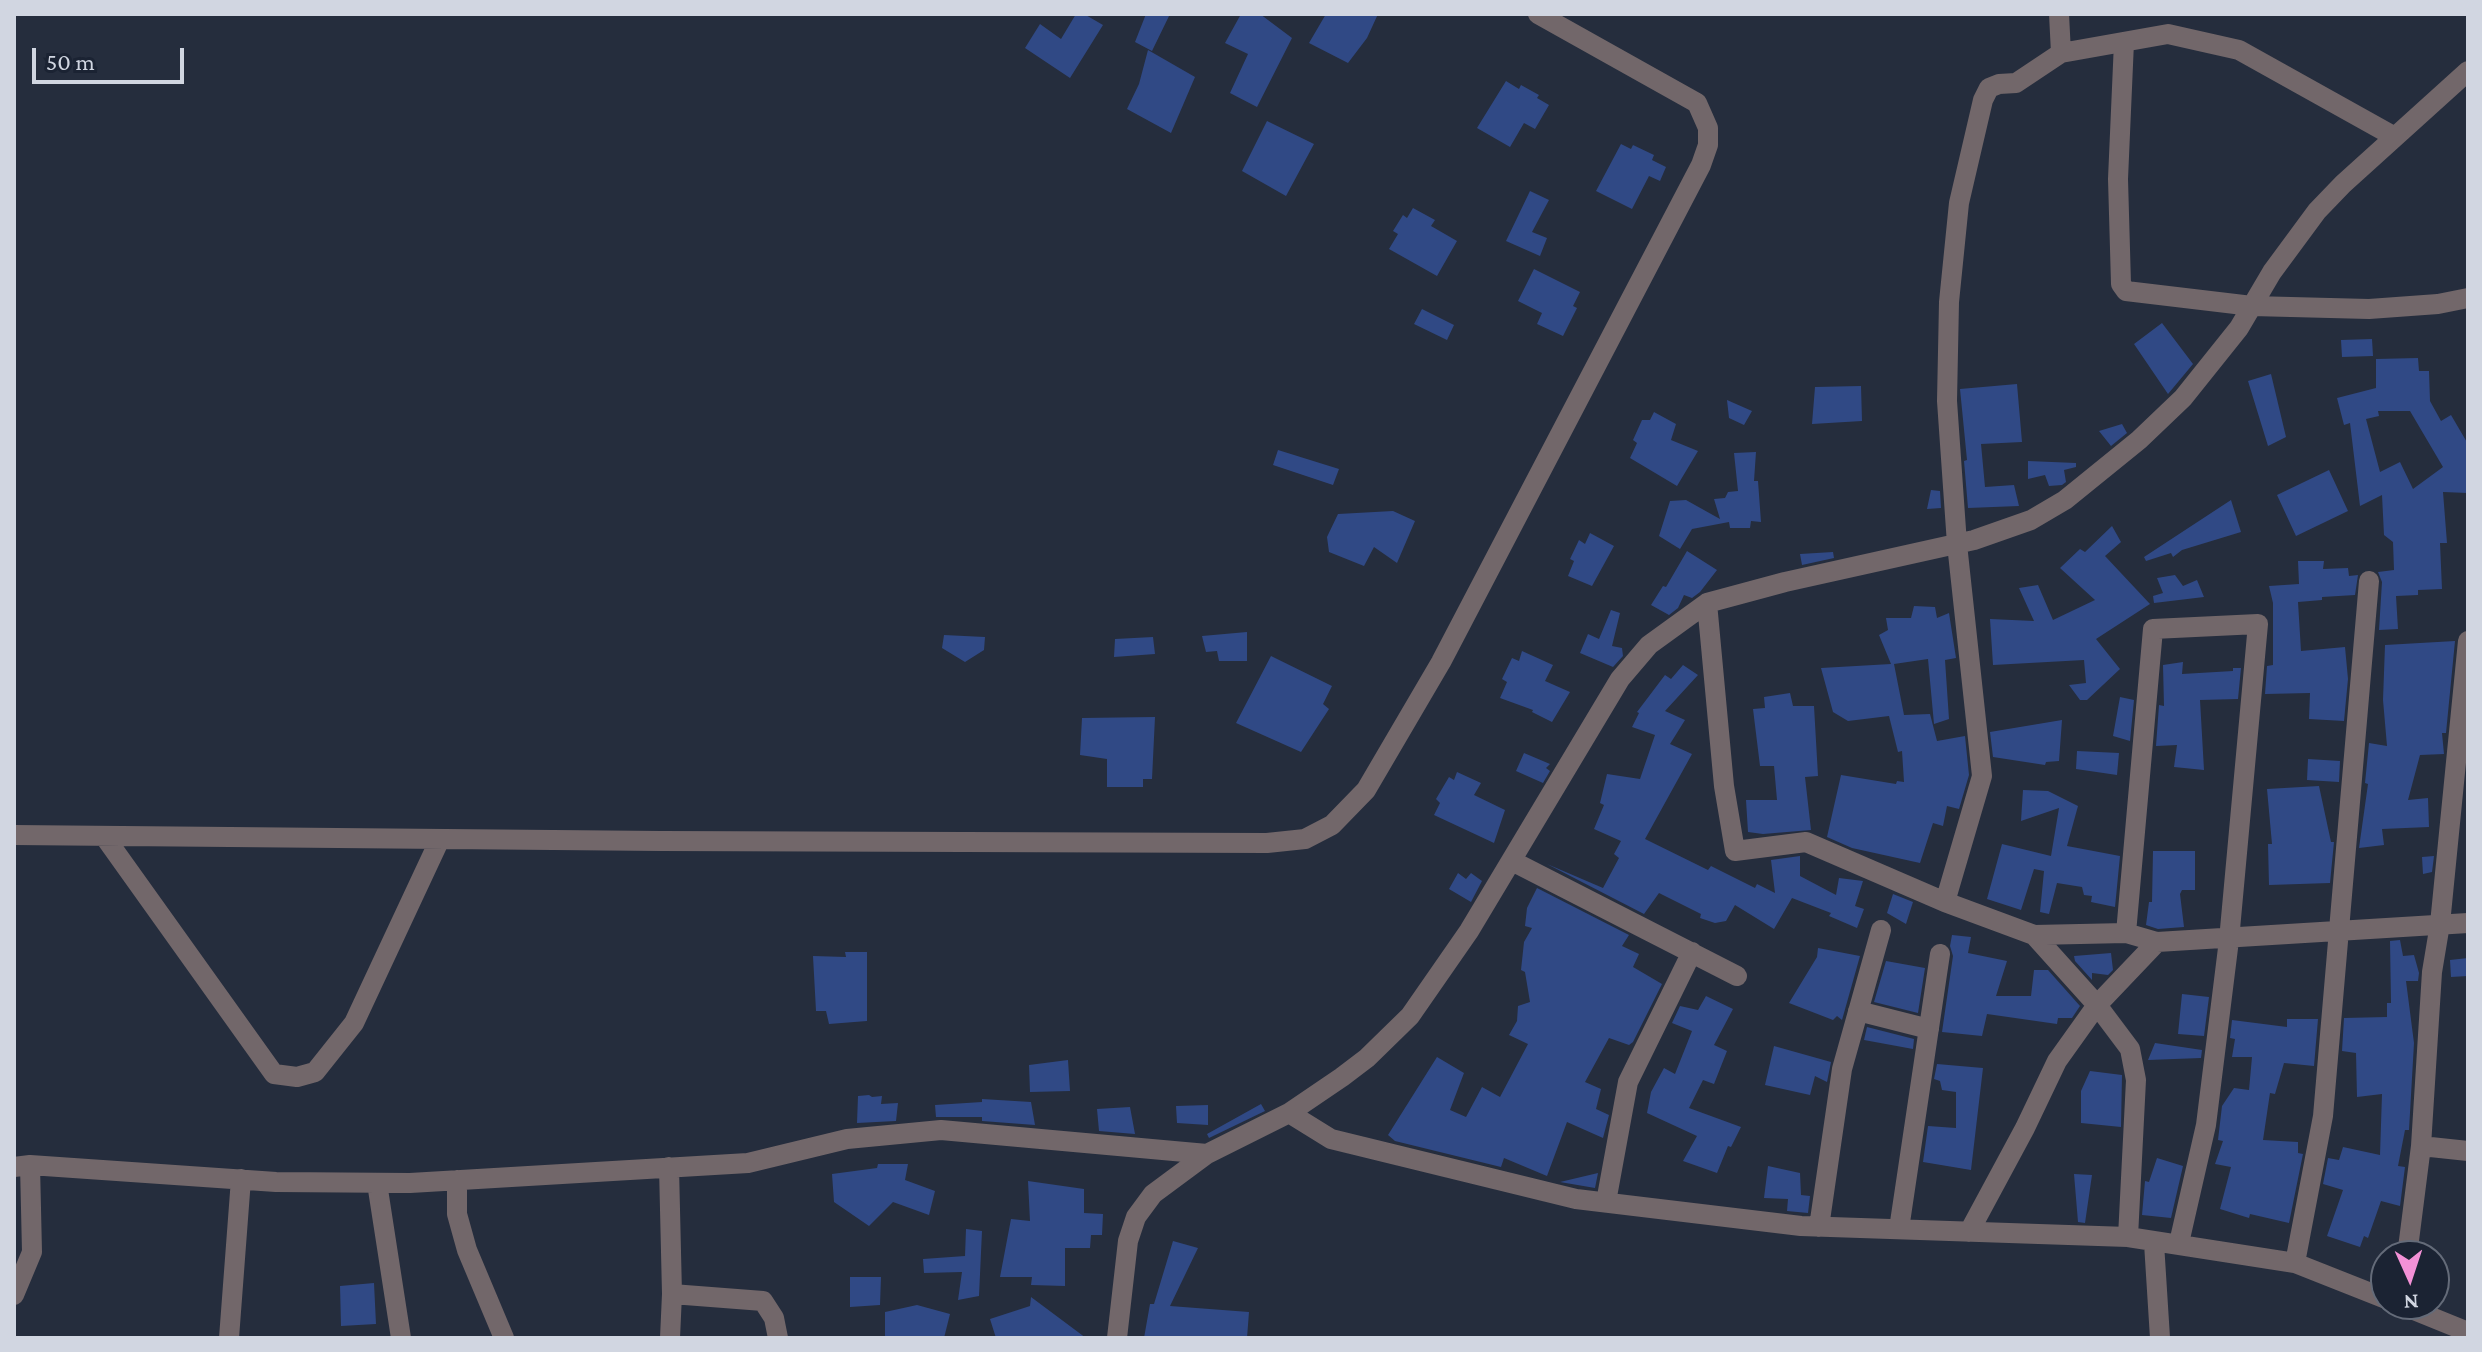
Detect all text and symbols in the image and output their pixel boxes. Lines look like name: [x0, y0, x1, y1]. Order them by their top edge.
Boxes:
scale bar: [36, 32, 188, 82]
text: 50 m: [46, 48, 95, 75]
north arrow: [2370, 1240, 2450, 1320]
text: N: [2403, 1290, 2419, 1315]

